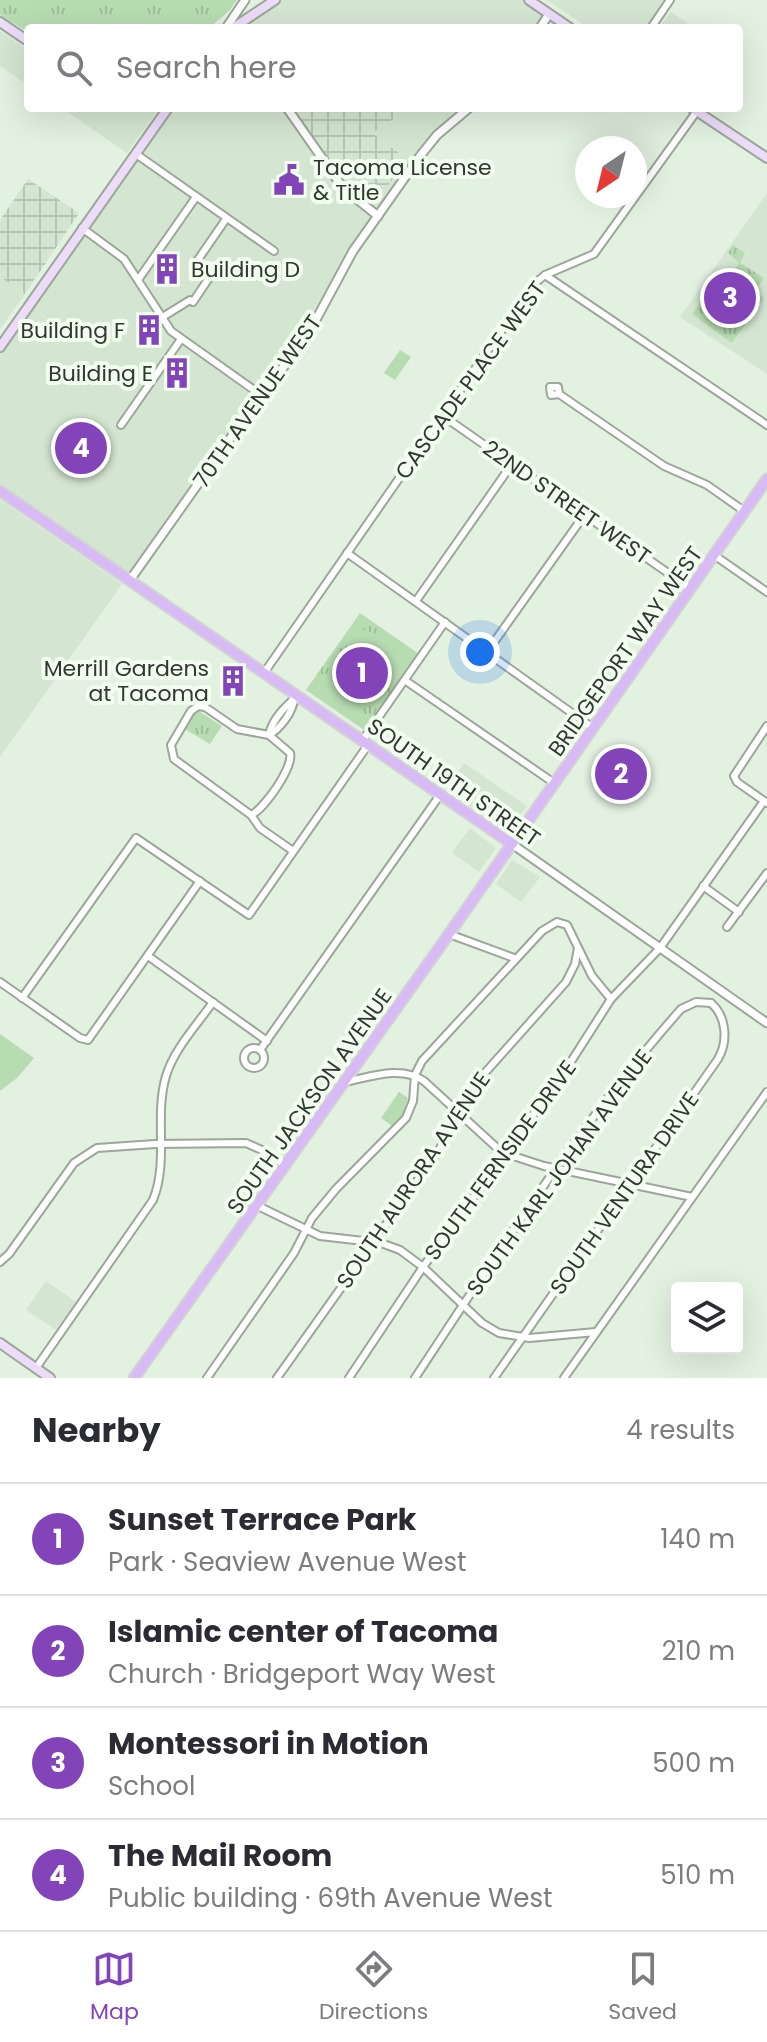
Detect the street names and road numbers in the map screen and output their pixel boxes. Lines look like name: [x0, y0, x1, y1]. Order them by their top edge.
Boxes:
street label: CASCADE PLACE WEST: [388, 275, 553, 486]
street label: 70TH AVENUE WEST: [186, 308, 329, 494]
street label: 22ND STREET WEST: [477, 433, 657, 572]
street label: BRIDGEPORT WAY WEST: [541, 540, 710, 763]
street label: SOUTH 19TH STREET: [361, 711, 546, 854]
street label: SOUTH JACKSON AVENUE: [220, 982, 399, 1220]
street label: SOUTH KARL JOHAN AVENUE: [459, 1043, 659, 1302]
street label: SOUTH FERNSIDE DRIVE: [417, 1054, 584, 1267]
street label: SOUTH AURORA AVENUE: [329, 1066, 498, 1295]
street label: SOUTH VENTURA DRIVE: [543, 1086, 706, 1301]

